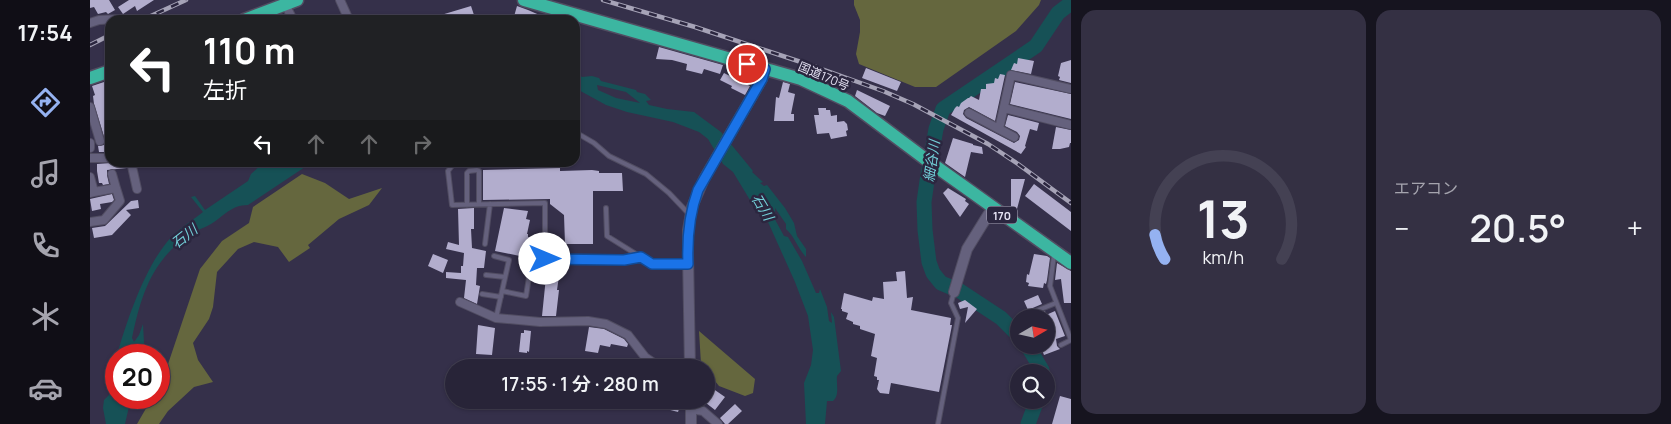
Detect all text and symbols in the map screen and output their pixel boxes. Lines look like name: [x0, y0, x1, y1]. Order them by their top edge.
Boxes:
text: 17:54: [17, 18, 73, 48]
text: 110 m: [203, 27, 295, 75]
icon: left: [120, 35, 185, 100]
pin: [726, 43, 768, 85]
icon: arrive: [733, 50, 761, 78]
street label: 国道170号: [796, 58, 852, 94]
text: 左折: [203, 75, 247, 105]
icon: directions: [28, 85, 63, 120]
icon: left: [249, 130, 277, 158]
icon: ahead: [302, 130, 330, 158]
icon: ahead: [355, 130, 383, 158]
icon: right: [408, 130, 436, 158]
water label: 細谷川: [919, 137, 944, 183]
icon: music: [28, 156, 63, 191]
text: エアコン: [1394, 177, 1458, 199]
text: 13: [1197, 183, 1250, 254]
water label: 石川: [748, 190, 779, 226]
text: 20.5°: [1470, 201, 1566, 253]
road number: 170: [987, 206, 1017, 224]
text: −: [1394, 209, 1409, 247]
text: +: [1627, 209, 1643, 247]
water label: 石川: [167, 219, 202, 252]
icon: phone: [28, 228, 63, 263]
position arrow: [518, 232, 570, 284]
text: km/h: [1203, 245, 1244, 269]
icon: climate: [28, 299, 63, 334]
north arrow: [1010, 309, 1055, 354]
map controls: [1010, 309, 1055, 409]
speed limit sign: 20: [105, 344, 170, 409]
button: search: [1010, 364, 1055, 409]
icon: car: [28, 371, 63, 406]
text: 17:55 · 1 分 · 280 m: [501, 371, 659, 397]

